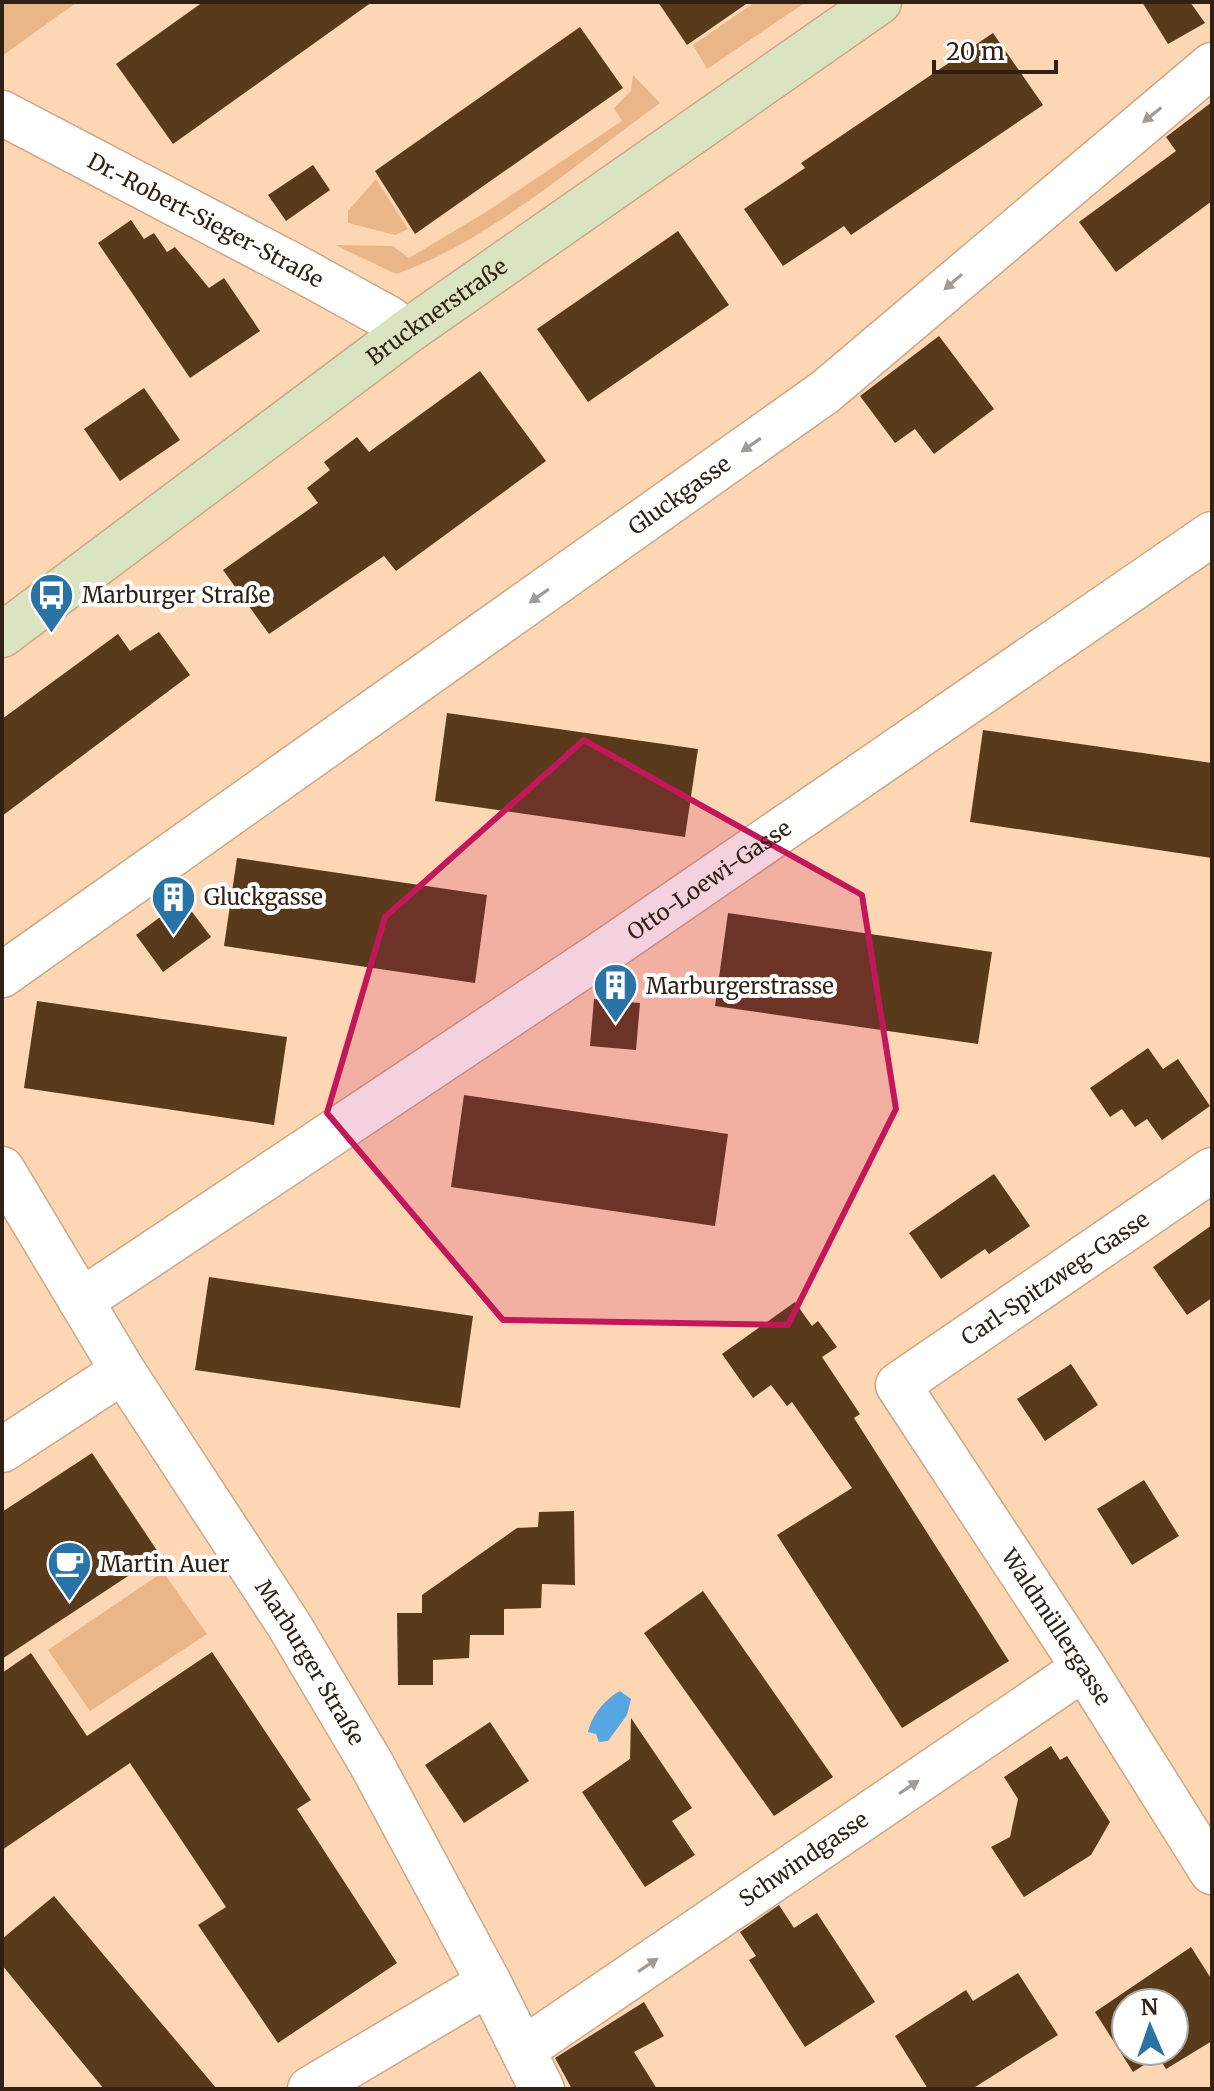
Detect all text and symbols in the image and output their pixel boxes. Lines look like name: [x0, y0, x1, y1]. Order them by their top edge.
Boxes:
scale bar: [934, 24, 1056, 74]
text: 20 m: [946, 36, 1005, 67]
one-way arrow: [1141, 106, 1162, 123]
street label: Dr.-Robert-Sieger-Straße: [83, 146, 328, 294]
street label: Brucknerstraße: [361, 252, 513, 371]
one-way arrow: [943, 273, 963, 291]
one-way arrow: [740, 437, 761, 452]
street label: Gluckgasse: [623, 449, 736, 541]
bus stop icon: Marburger Straße: [27, 571, 75, 634]
place label: Marburger Straße: [82, 581, 270, 609]
one-way arrow: [528, 588, 549, 603]
street label: Otto-Loewi-Gasse: [621, 814, 796, 946]
building icon: Gluckgasse: [149, 873, 197, 936]
place label: Gluckgasse: [204, 883, 323, 911]
building icon: Marburgerstrasse: [591, 962, 639, 1025]
place label: Marburgerstrasse: [646, 972, 834, 1000]
street label: Carl-Spitzweg-Gasse: [956, 1205, 1154, 1351]
cafe icon: Martin Auer: [45, 1540, 93, 1603]
street label: Waldmüllergasse: [995, 1543, 1118, 1710]
place label: Martin Auer: [100, 1550, 229, 1578]
street label: Marburger Straße: [249, 1575, 371, 1750]
one-way arrow: [898, 1780, 919, 1795]
street label: Schwindgasse: [733, 1805, 874, 1913]
one-way arrow: [637, 1958, 658, 1973]
north arrow: [1110, 1987, 1190, 2067]
text: N: [1140, 1993, 1159, 2021]

